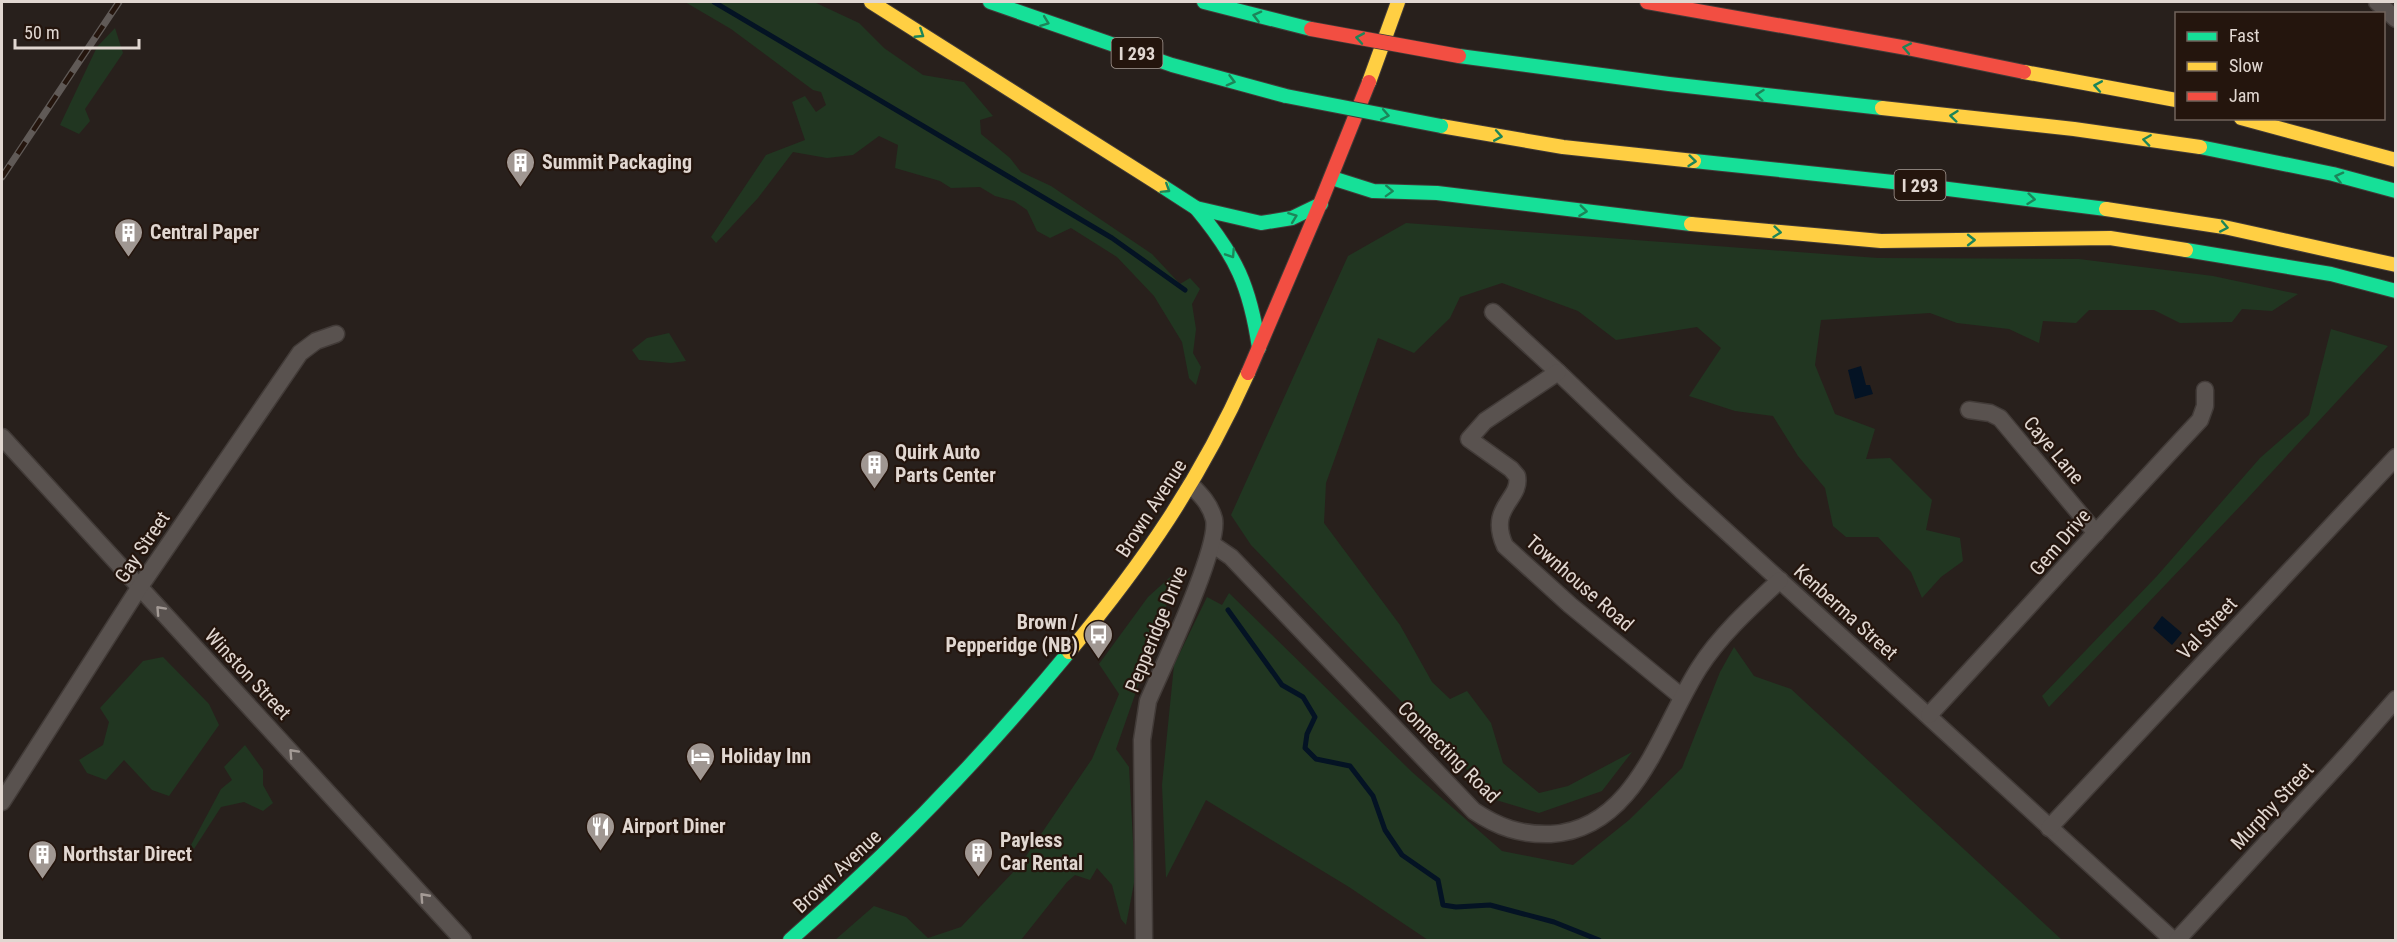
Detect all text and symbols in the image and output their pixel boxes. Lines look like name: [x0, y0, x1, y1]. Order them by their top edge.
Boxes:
one-way arrow: [1253, 10, 1263, 23]
scale bar: [15, 12, 140, 50]
legend: [2175, 12, 2385, 120]
one-way arrow: [1039, 15, 1050, 27]
text: 50 m: [24, 22, 59, 43]
text: Fast: [2229, 25, 2260, 46]
one-way arrow: [914, 26, 924, 38]
one-way arrow: [1356, 32, 1366, 45]
road number: I 293: [1112, 38, 1162, 68]
one-way arrow: [1902, 42, 1912, 55]
text: Slow: [2229, 55, 2264, 76]
one-way arrow: [1225, 74, 1235, 86]
one-way arrow: [2094, 80, 2104, 93]
text: Jam: [2229, 85, 2260, 106]
one-way arrow: [1755, 89, 1765, 102]
one-way arrow: [1380, 108, 1390, 121]
one-way arrow: [1949, 110, 1958, 123]
one-way arrow: [1493, 129, 1503, 142]
one-way arrow: [2143, 135, 2152, 147]
building icon: Summit Packaging: [505, 146, 537, 188]
place label: Summit Packaging: [542, 150, 692, 174]
one-way arrow: [1687, 154, 1696, 167]
road number: I 293: [1894, 170, 1946, 200]
one-way arrow: [2334, 171, 2344, 184]
one-way arrow: [1159, 182, 1170, 193]
one-way arrow: [1385, 185, 1394, 197]
one-way arrow: [2027, 192, 2036, 204]
one-way arrow: [1578, 205, 1588, 217]
one-way arrow: [1287, 211, 1298, 224]
building icon: Central Paper: [113, 216, 145, 258]
place label: Central Paper: [150, 220, 259, 244]
one-way arrow: [2219, 220, 2229, 233]
one-way arrow: [1772, 225, 1781, 238]
one-way arrow: [1967, 234, 1976, 246]
one-way arrow: [1224, 248, 1236, 258]
street label: Caye Lane: [2019, 411, 2089, 489]
place label: Quirk Auto Parts Center: [895, 440, 996, 487]
building icon: Quirk Auto Parts Center: [858, 448, 890, 490]
street label: Brown Avenue: [1111, 455, 1191, 561]
street label: Gem Drive: [2024, 504, 2096, 580]
street label: Gay Street: [109, 507, 175, 587]
street label: Townhouse Road: [1521, 530, 1639, 636]
street label: Kenberma Street: [1789, 559, 1903, 665]
street label: Pepperidge Drive: [1120, 562, 1192, 696]
street label: Val Street: [2172, 592, 2242, 664]
one-way arrow: [156, 606, 167, 617]
place label: Brown / Pepperidge (NB): [946, 610, 1078, 657]
bus stop icon: Brown / Pepperidge (NB): [1083, 618, 1115, 660]
street label: Winston Street: [200, 624, 296, 724]
street label: Connecting Road: [1393, 696, 1505, 808]
hotel icon: Holiday Inn: [684, 740, 716, 782]
place label: Holiday Inn: [721, 744, 811, 768]
one-way arrow: [289, 749, 300, 759]
street label: Murphy Street: [2226, 757, 2318, 854]
restaurant icon: Airport Diner: [585, 810, 617, 852]
place label: Airport Diner: [622, 814, 726, 838]
street label: Brown Avenue: [788, 824, 886, 918]
place label: Payless Car Rental: [1000, 828, 1083, 875]
building icon: Payless Car Rental: [963, 836, 995, 878]
building icon: Northstar Direct: [26, 838, 58, 880]
place label: Northstar Direct: [63, 842, 192, 866]
one-way arrow: [420, 893, 431, 904]

